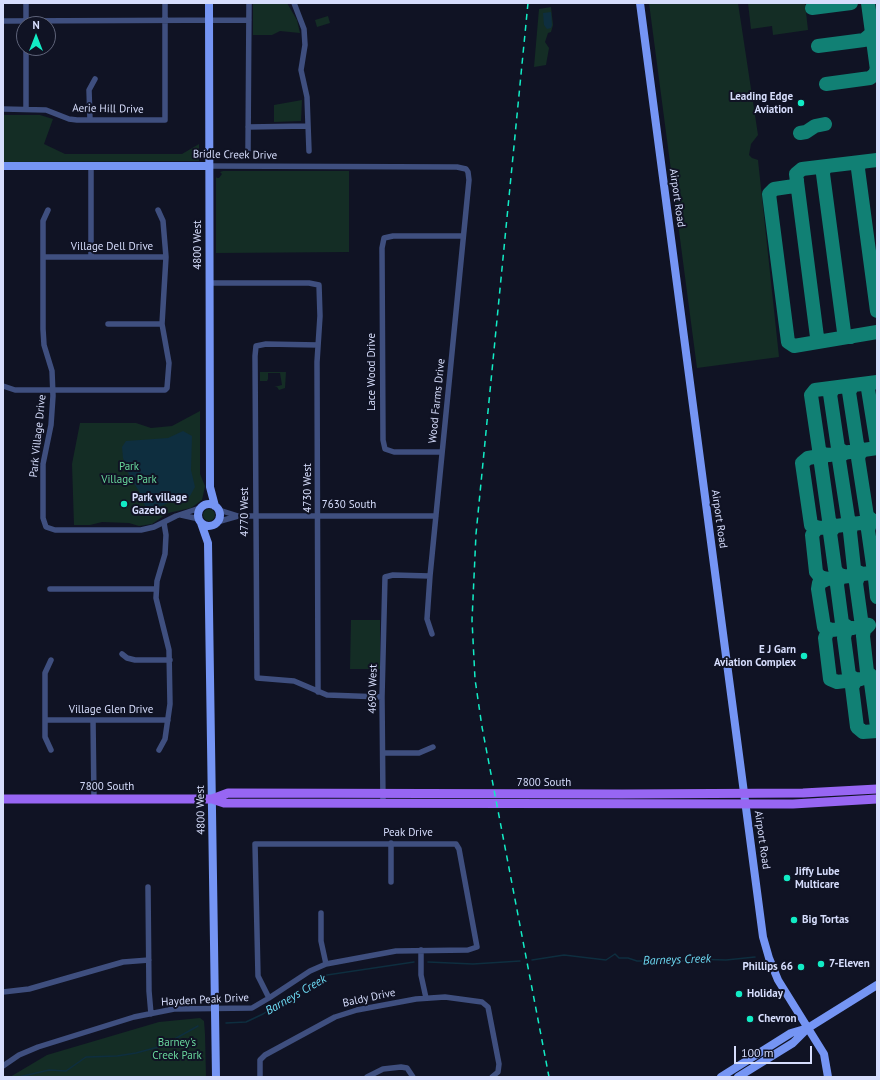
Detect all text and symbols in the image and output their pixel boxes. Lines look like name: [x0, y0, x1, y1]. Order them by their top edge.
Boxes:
north arrow: [16, 16, 56, 56]
text: N: [32, 18, 40, 32]
place label: Leading Edge Aviation: [730, 90, 793, 116]
marker: Leading Edge Aviation: [796, 98, 806, 108]
street label: Aerie Hill Drive: [72, 102, 144, 116]
street label: Bridle Creek Drive: [193, 148, 277, 162]
street label: Airport Road: [666, 168, 688, 228]
street label: 4800 West: [191, 220, 205, 270]
street label: Village Dell Drive: [71, 240, 153, 254]
street label: Lace Wood Drive: [365, 333, 379, 411]
street label: Wood Farms Drive: [426, 358, 448, 444]
street label: Park Village Drive: [27, 394, 49, 478]
park label: Park Village Park: [101, 460, 157, 486]
street label: 4730 West: [301, 463, 315, 513]
street label: 4770 West: [238, 487, 252, 537]
street label: Airport Road: [708, 489, 730, 549]
place label: Park village Gazebo: [132, 491, 187, 517]
street label: 7630 South: [322, 498, 376, 512]
marker: Park village Gazebo: [119, 499, 129, 509]
place label: E J Garn Aviation Complex: [714, 643, 796, 669]
marker: E J Garn Aviation Complex: [799, 651, 809, 661]
street label: 4690 West: [366, 664, 380, 714]
street label: Village Glen Drive: [69, 703, 153, 717]
street label: 7800 South: [517, 776, 571, 790]
street label: 7800 South: [80, 780, 134, 794]
street label: 4800 West: [194, 785, 208, 835]
street label: Airport Road: [751, 810, 773, 870]
street label: Peak Drive: [383, 826, 433, 840]
place label: Jiffy Lube Multicare: [795, 865, 840, 891]
marker: Jiffy Lube Multicare: [782, 873, 792, 883]
place label: Big Tortas: [802, 913, 849, 927]
marker: Big Tortas: [789, 915, 799, 925]
water label: Barneys Creek: [643, 952, 711, 968]
place label: 7-Eleven: [829, 957, 870, 971]
marker: 7-Eleven: [816, 959, 826, 969]
place label: Phillips 66: [742, 960, 793, 974]
marker: Phillips 66: [796, 962, 806, 972]
water label: Barneys Creek: [263, 972, 329, 1018]
street label: Baldy Drive: [341, 986, 397, 1010]
place label: Holiday: [747, 987, 783, 1001]
marker: Holiday: [734, 989, 744, 999]
street label: Hayden Peak Drive: [161, 991, 249, 1009]
place label: Chevron: [758, 1012, 797, 1026]
marker: Chevron: [745, 1014, 755, 1024]
park label: Barney's Creek Park: [152, 1036, 202, 1062]
scale bar: [736, 1038, 814, 1064]
text: 100 m: [741, 1045, 774, 1060]

